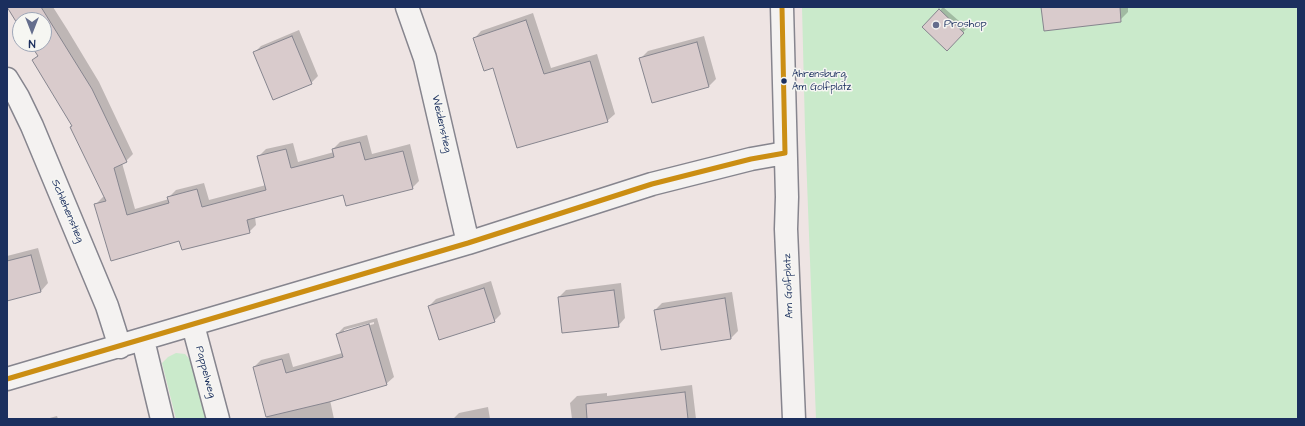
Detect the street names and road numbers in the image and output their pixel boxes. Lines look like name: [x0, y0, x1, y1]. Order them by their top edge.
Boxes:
street label: Weidenstieg: [428, 94, 454, 154]
street label: Schlehenstieg: [48, 177, 86, 245]
street label: Am Golfplatz: [781, 253, 797, 319]
street label: Pappelweg: [192, 345, 218, 399]

